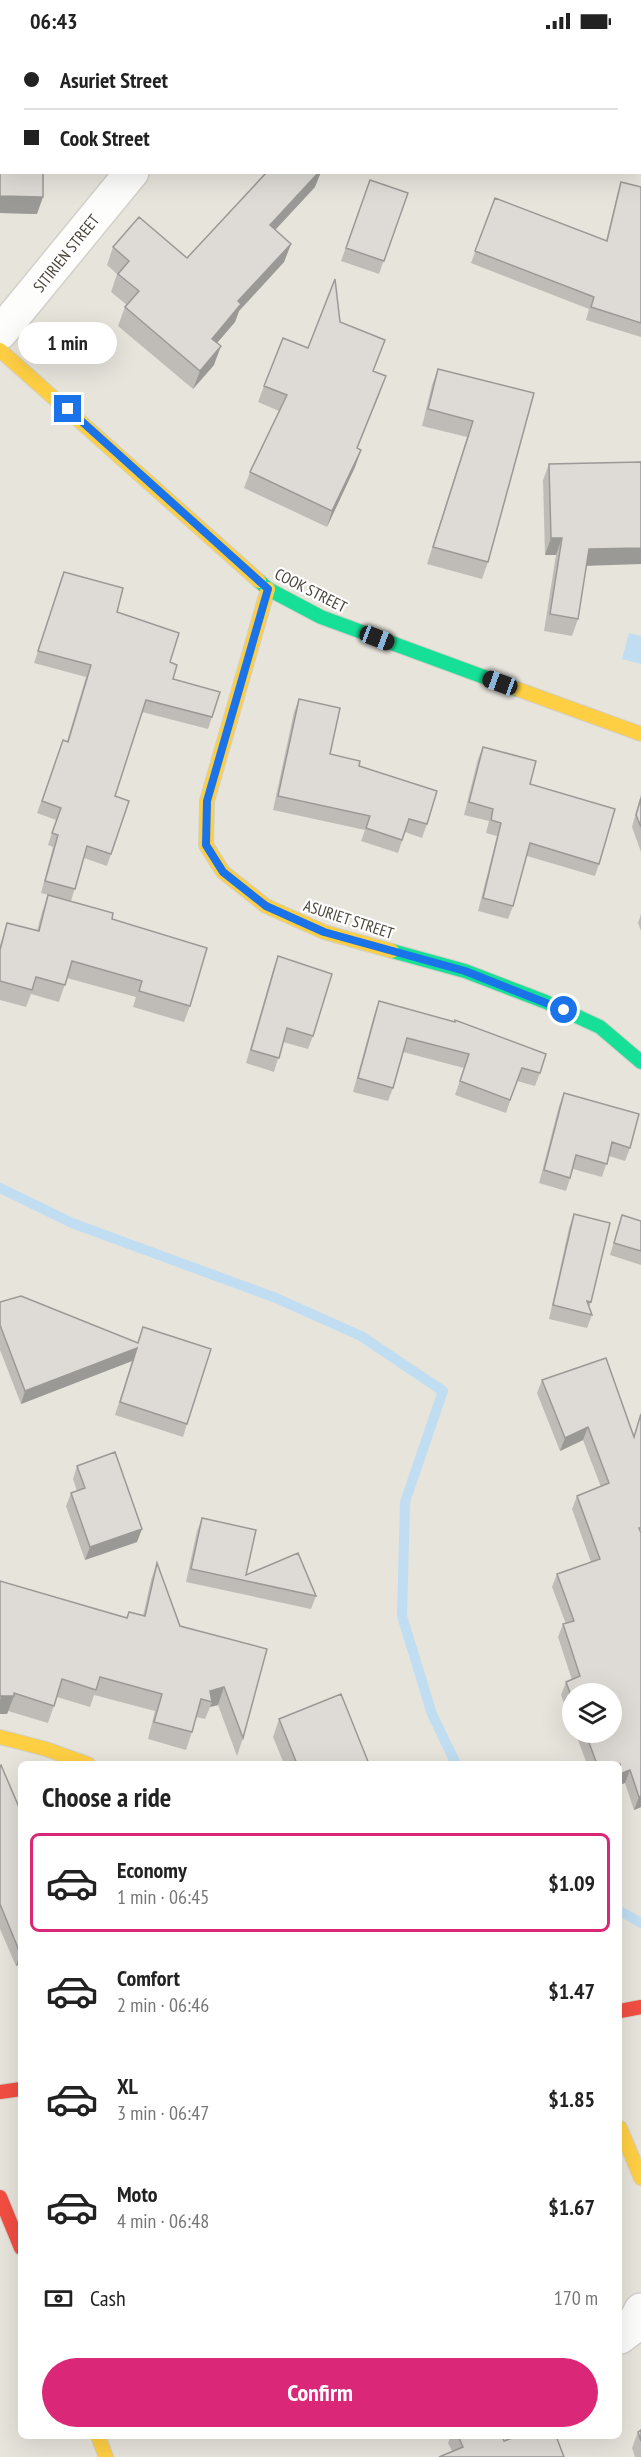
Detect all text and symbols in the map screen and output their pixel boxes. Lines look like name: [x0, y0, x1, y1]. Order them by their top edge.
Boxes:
text: 06:43: [30, 7, 78, 35]
text: Asuriet Street: [60, 66, 168, 94]
text: Cook Street: [60, 124, 150, 152]
street label: SITIRIEN STREET: [29, 210, 103, 296]
callout: 1 min: [19, 322, 118, 364]
text: 1 min: [47, 330, 88, 356]
route end: [54, 395, 81, 422]
street label: COOK STREET: [272, 563, 350, 617]
car: [357, 623, 397, 653]
car: [480, 668, 520, 698]
street label: ASURIET STREET: [301, 895, 397, 943]
route start: [550, 996, 577, 1023]
map controls: [562, 1683, 622, 1743]
button: layers: [562, 1683, 622, 1743]
text: Choose a ride: [42, 1780, 171, 1814]
icon: car: [45, 1856, 99, 1910]
text: Economy: [117, 1856, 187, 1884]
text: $1.09: [548, 1869, 595, 1897]
text: 1 min · 06:45: [117, 1884, 209, 1910]
icon: car: [45, 1964, 99, 2018]
text: Comfort: [117, 1964, 180, 1992]
text: $1.47: [548, 1977, 595, 2005]
text: 2 min · 06:46: [117, 1992, 209, 2018]
icon: car: [45, 2072, 99, 2126]
text: XL: [117, 2072, 138, 2100]
text: $1.85: [548, 2085, 595, 2113]
text: 3 min · 06:47: [117, 2100, 209, 2126]
icon: car: [45, 2180, 99, 2234]
text: Moto: [117, 2180, 158, 2208]
text: $1.67: [548, 2193, 595, 2221]
text: 4 min · 06:48: [117, 2208, 209, 2234]
icon: cash: [42, 2282, 75, 2315]
text: Cash: [90, 2284, 126, 2312]
text: 170 m: [554, 2285, 598, 2311]
button: Confirm: [42, 2358, 598, 2427]

